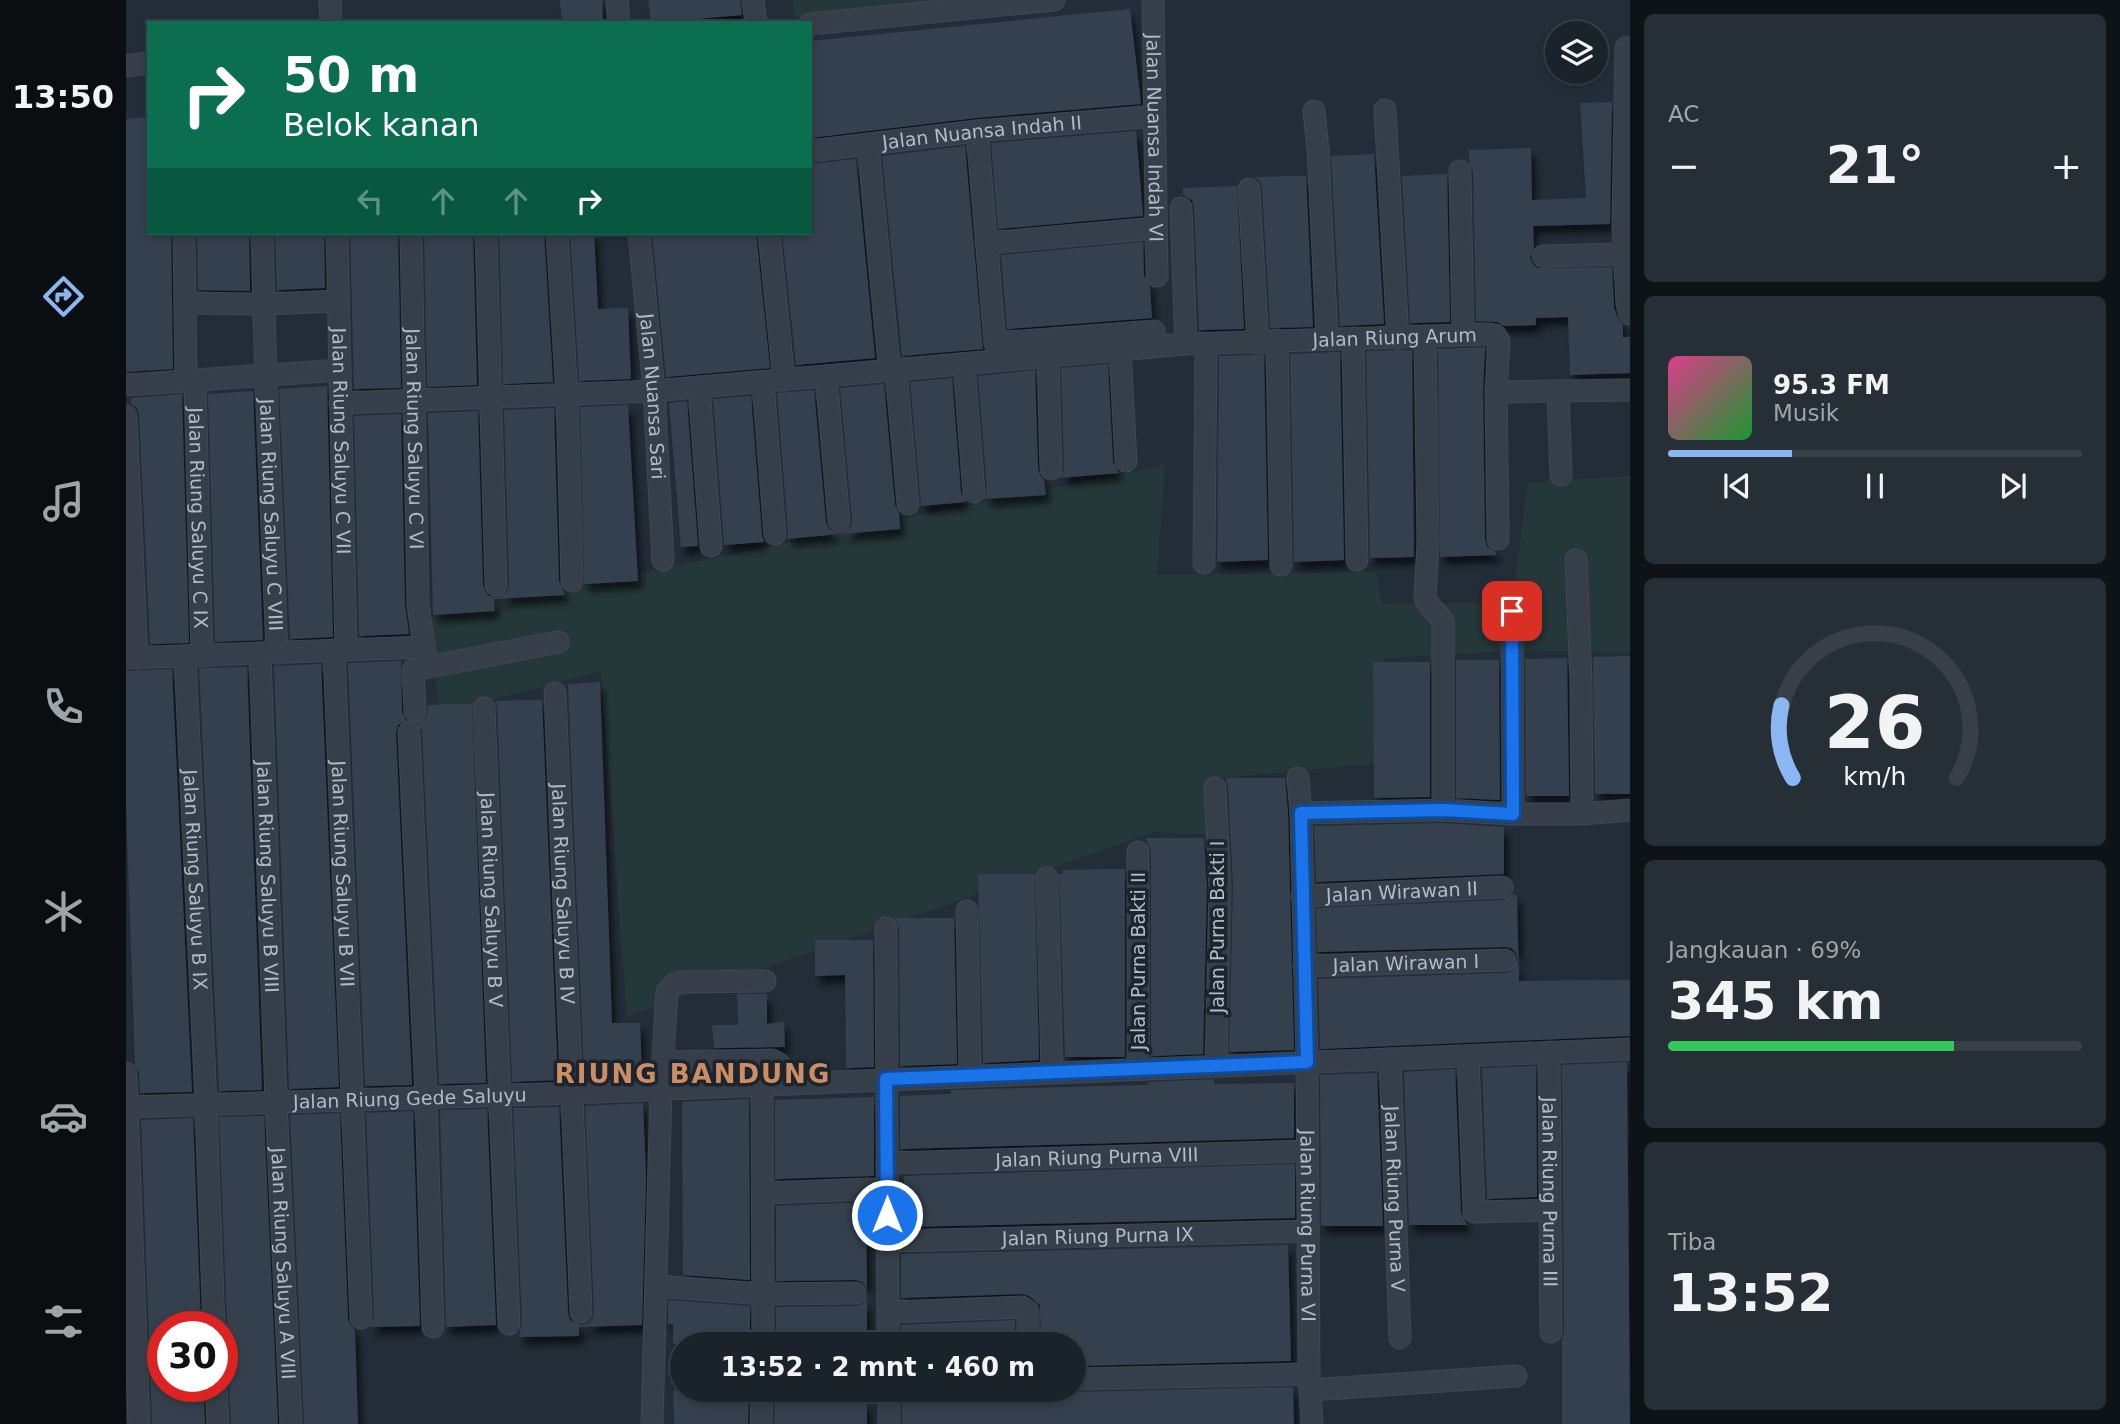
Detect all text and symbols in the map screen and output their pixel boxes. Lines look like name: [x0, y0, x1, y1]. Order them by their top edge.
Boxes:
map controls: [1545, 21, 1608, 84]
button: layers: [1545, 21, 1608, 84]
street label: Jalan Nuansa Indah VI: [1142, 33, 1168, 242]
text: 50 m: [283, 47, 419, 104]
icon: right: [168, 49, 259, 140]
text: 13:50: [12, 78, 114, 116]
text: AC: [1668, 101, 1699, 127]
text: Belok kanan: [283, 106, 480, 144]
street label: Jalan Nuansa Indah II: [880, 111, 1083, 153]
text: 21°: [1826, 135, 1924, 195]
text: −: [1668, 144, 1700, 188]
text: +: [2050, 144, 2082, 188]
icon: left: [351, 182, 389, 220]
icon: ahead: [424, 182, 462, 220]
icon: ahead: [497, 182, 535, 220]
icon: right: [570, 182, 608, 220]
icon: directions: [39, 272, 88, 321]
street label: Jalan Nuansa Sari: [636, 311, 670, 480]
street label: Jalan Riung Arum: [1311, 323, 1477, 351]
street label: Jalan Riung Saluyu C VII: [328, 326, 355, 555]
street label: Jalan Riung Saluyu C VI: [402, 327, 428, 550]
text: 95.3 FM: [1773, 370, 1890, 400]
street label: Jalan Riung Saluyu C VIII: [256, 397, 287, 631]
text: Musik: [1773, 400, 1839, 426]
street label: Jalan Riung Saluyu C IX: [185, 406, 212, 629]
icon: previous: [1718, 467, 1756, 505]
icon: pause: [1856, 467, 1894, 505]
icon: next: [1994, 467, 2032, 505]
icon: music: [39, 477, 88, 526]
pin: [1482, 581, 1542, 641]
icon: arrive: [1493, 592, 1531, 630]
text: 26: [1824, 680, 1926, 765]
icon: phone: [39, 682, 88, 731]
street label: Jalan Riung Saluyu B VIII: [253, 759, 283, 993]
street label: Jalan Riung Saluyu B VII: [327, 759, 359, 988]
text: km/h: [1843, 762, 1907, 791]
street label: Jalan Riung Saluyu B IX: [179, 768, 212, 991]
street label: Jalan Riung Saluyu B IV: [548, 782, 579, 1005]
street label: Jalan Riung Saluyu B V: [476, 791, 507, 1008]
street label: Jalan Purna Bakti I: [1206, 841, 1228, 1014]
street label: Jalan Purna Bakti II: [1127, 872, 1149, 1051]
street label: Jalan Wirawan II: [1325, 877, 1478, 906]
icon: climate: [39, 887, 88, 936]
text: Jangkauan · 69%: [1668, 937, 1861, 963]
street label: Jalan Wirawan I: [1331, 950, 1479, 976]
text: 345 km: [1668, 971, 1883, 1031]
district label: RIUNG BANDUNG: [555, 1059, 831, 1089]
street label: Jalan Riung Gede Saluyu: [292, 1083, 527, 1113]
icon: car: [39, 1092, 88, 1141]
street label: Jalan Riung Purna III: [1538, 1096, 1562, 1287]
street label: Jalan Riung Purna V: [1381, 1104, 1409, 1292]
street label: Jalan Riung Purna VI: [1296, 1129, 1320, 1322]
street label: Jalan Riung Purna VIII: [994, 1143, 1199, 1171]
street label: Jalan Riung Saluyu A VIII: [267, 1146, 300, 1380]
position arrow: [850, 1178, 924, 1252]
street label: Jalan Riung Purna IX: [1001, 1223, 1194, 1249]
text: Tiba: [1668, 1229, 1716, 1255]
text: 13:52: [1668, 1263, 1834, 1323]
icon: filters: [39, 1297, 88, 1346]
speed limit sign: 30: [147, 1311, 238, 1402]
text: 13:52 · 2 mnt · 460 m: [721, 1352, 1035, 1382]

